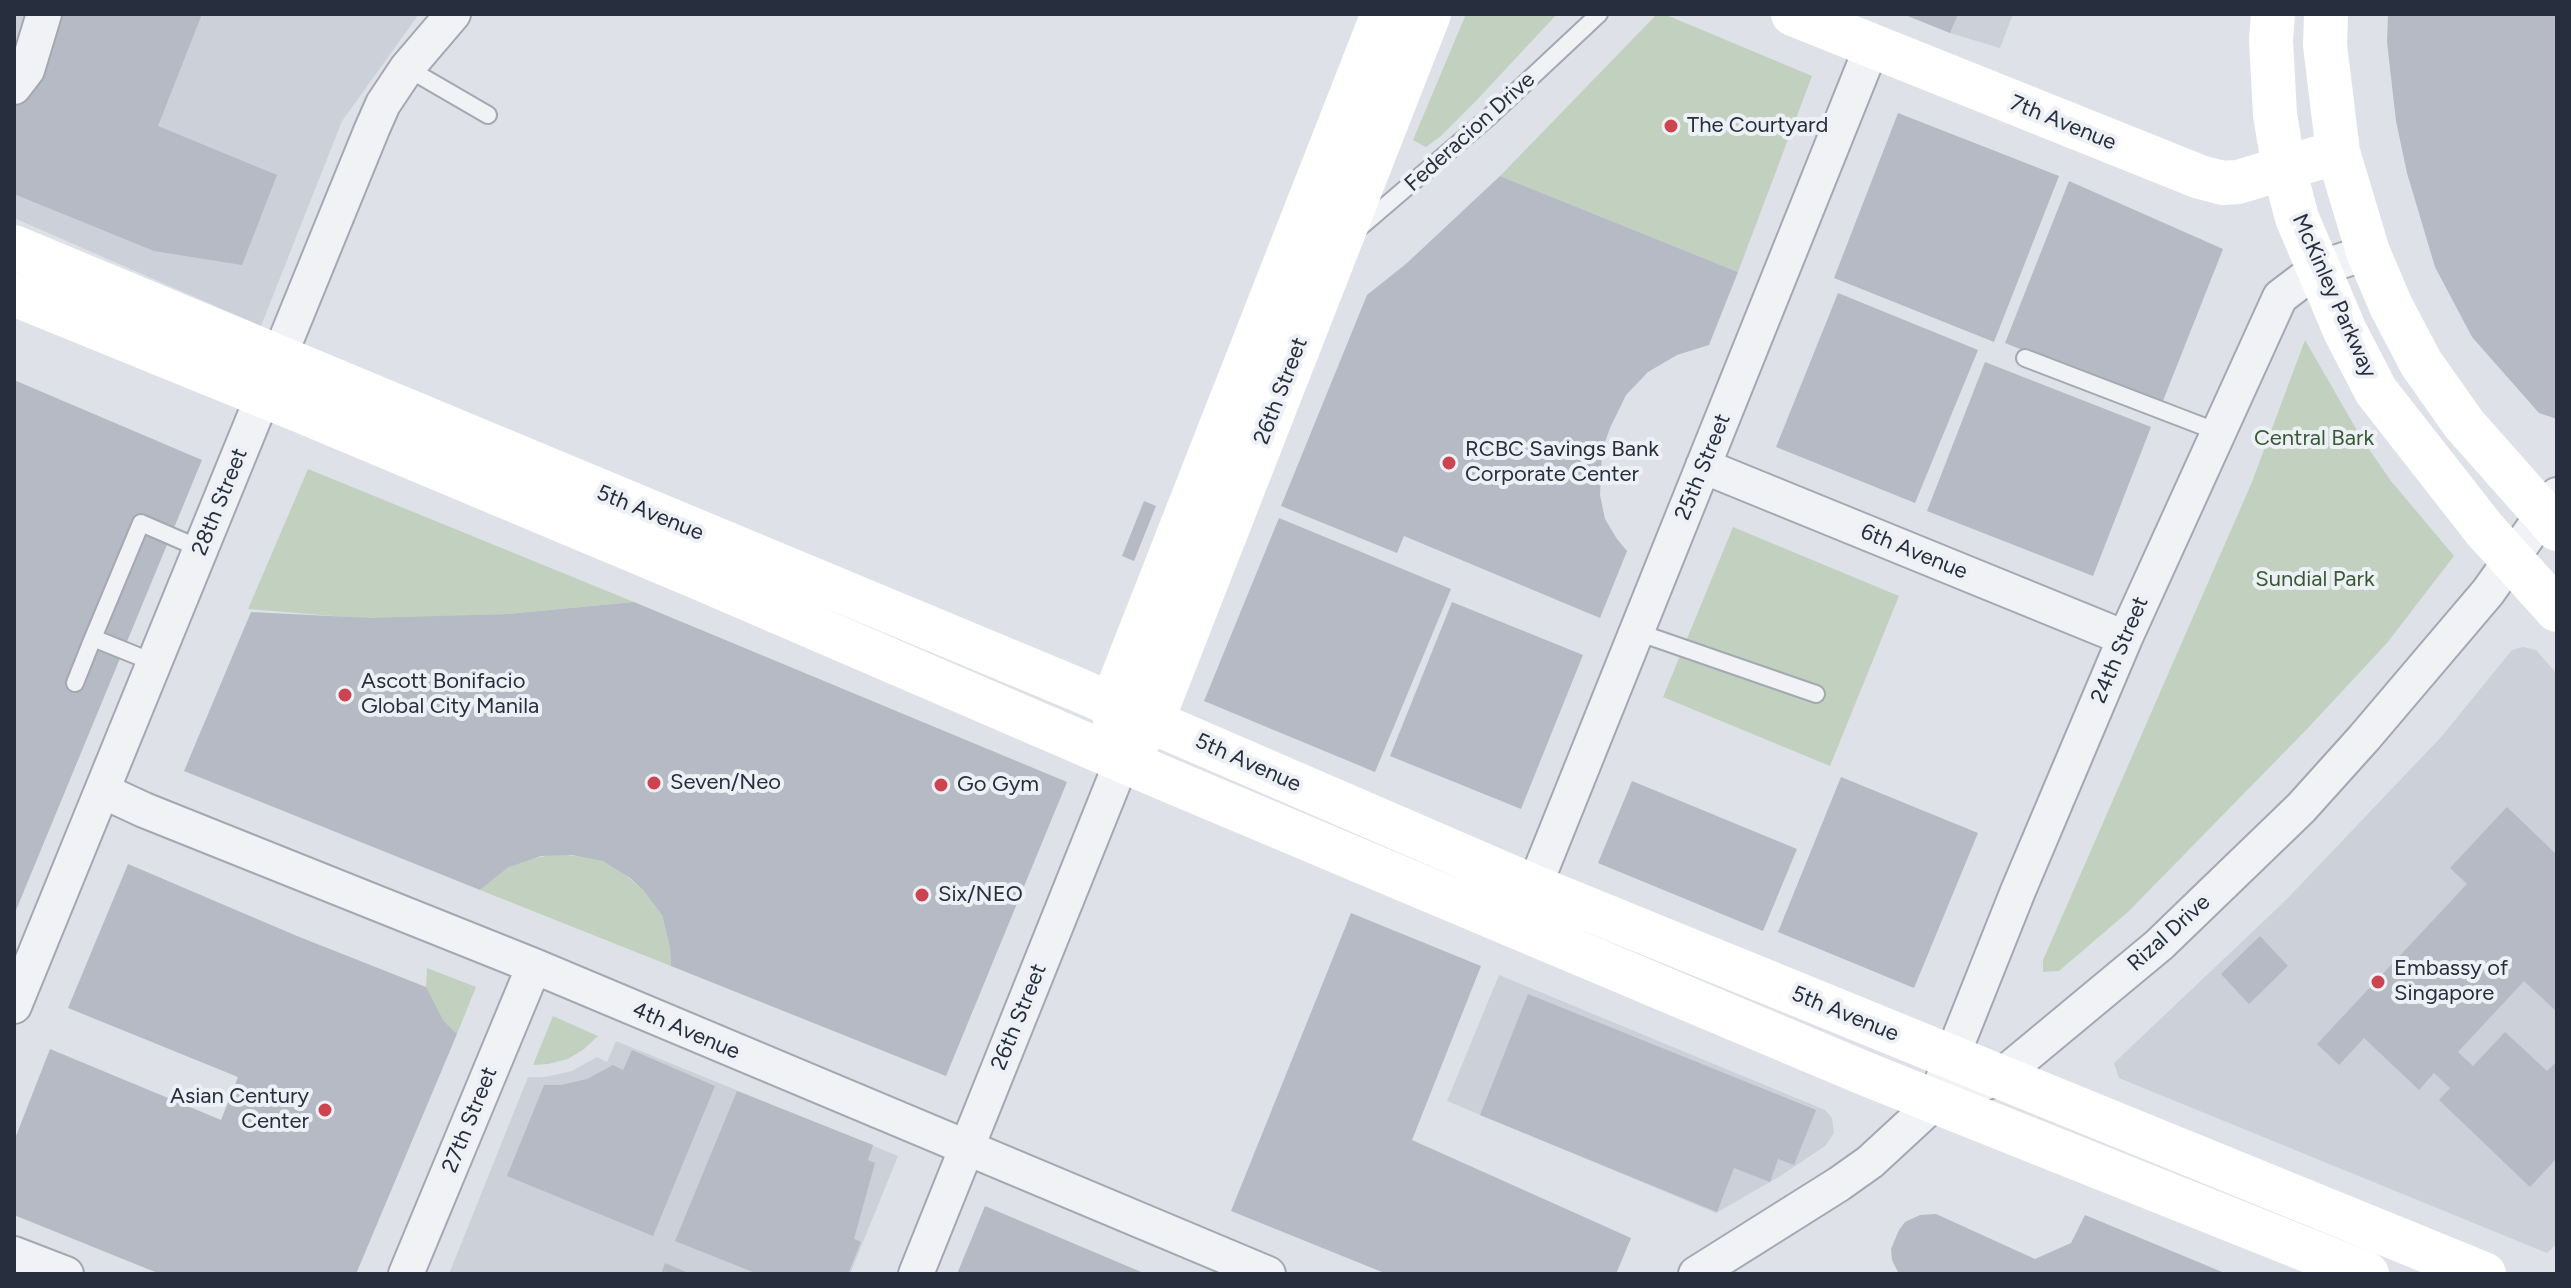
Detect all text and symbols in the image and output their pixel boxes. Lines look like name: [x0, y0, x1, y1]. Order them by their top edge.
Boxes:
street label: Federacion Drive: [1400, 67, 1540, 197]
street label: 7th Avenue: [2006, 90, 2120, 156]
place label: The Courtyard: [1687, 113, 1828, 139]
marker: The Courtyard: [1662, 117, 1680, 135]
street label: McKinley Parkway: [2286, 210, 2382, 382]
street label: 26th Street: [1249, 334, 1313, 448]
street label: 25th Street: [1670, 410, 1736, 524]
park label: Central Bark: [2254, 426, 2374, 452]
place label: RCBC Savings Bank Corporate Center: [1465, 437, 1659, 488]
street label: 28th Street: [187, 444, 253, 560]
marker: RCBC Savings Bank Corporate Center: [1440, 454, 1458, 472]
street label: 5th Avenue: [593, 480, 707, 546]
street label: 6th Avenue: [1857, 519, 1971, 585]
park label: Sundial Park: [2255, 567, 2375, 593]
street label: 24th Street: [2086, 593, 2154, 707]
place label: Ascott Bonifacio Global City Manila: [361, 669, 539, 720]
marker: Ascott Bonifacio Global City Manila: [336, 686, 354, 704]
street label: 5th Avenue: [1191, 728, 1305, 798]
place label: Seven/Neo: [670, 770, 781, 796]
place label: Go Gym: [957, 772, 1039, 798]
marker: Seven/Neo: [645, 774, 663, 792]
marker: Go Gym: [932, 776, 950, 794]
place label: Six/NEO: [938, 882, 1023, 908]
marker: Six/NEO: [913, 886, 931, 904]
street label: Rizal Drive: [2122, 889, 2216, 977]
place label: Embassy of Singapore: [2394, 956, 2508, 1008]
street label: 26th Street: [986, 960, 1052, 1074]
marker: Embassy of Singapore: [2369, 973, 2387, 991]
street label: 5th Avenue: [1788, 981, 1902, 1047]
street label: 4th Avenue: [628, 997, 744, 1065]
street label: 27th Street: [437, 1063, 503, 1177]
place label: Asian Century Center: [170, 1084, 309, 1136]
marker: Asian Century Center: [316, 1101, 334, 1119]

